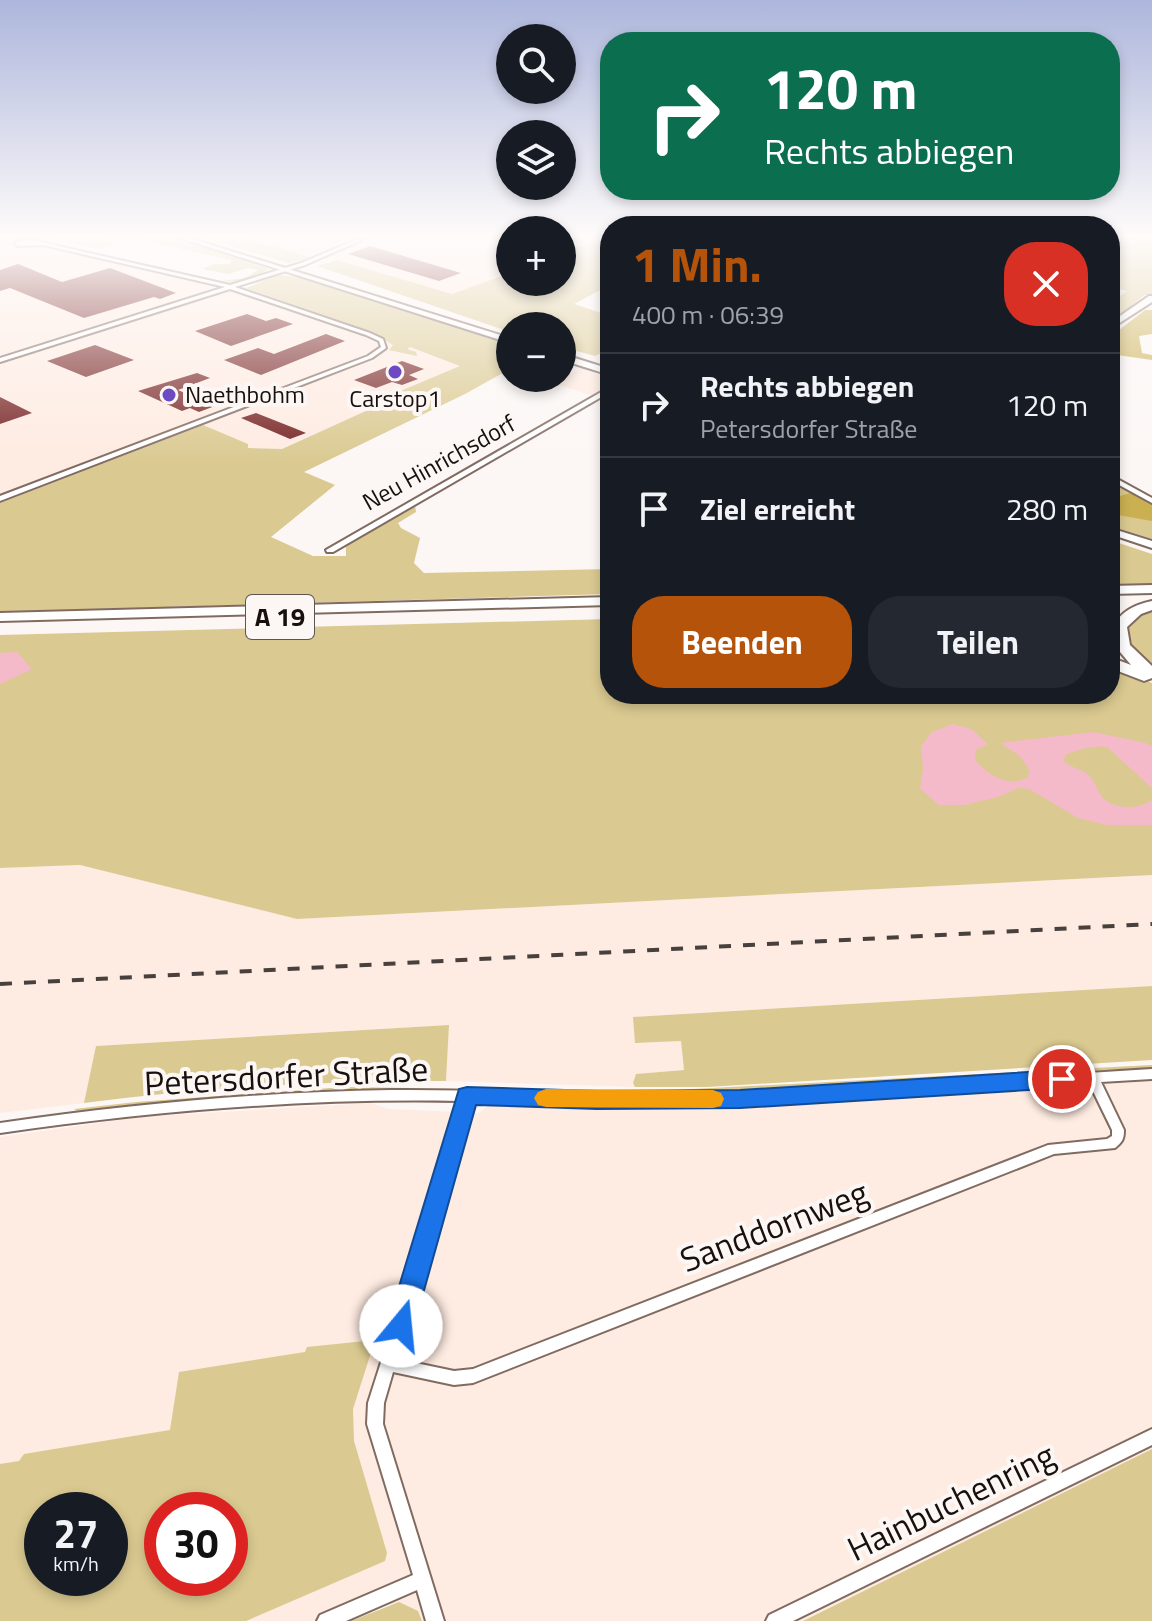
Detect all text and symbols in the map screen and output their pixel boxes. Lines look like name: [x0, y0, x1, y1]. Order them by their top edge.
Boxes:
map controls: [496, 24, 576, 392]
button: search: [496, 24, 576, 104]
text: 120 m: [764, 46, 917, 131]
icon: right: [632, 64, 736, 168]
button: layers: [496, 120, 576, 200]
text: Rechts abbiegen: [764, 123, 1014, 178]
button: +: [496, 216, 576, 296]
text: 1 Min.: [632, 228, 762, 301]
button: close: [1004, 242, 1088, 326]
text: 400 m · 06:39: [632, 295, 784, 334]
button: −: [496, 312, 576, 392]
marker: Carstop1: [386, 363, 404, 381]
text: Rechts abbiegen: [700, 363, 914, 409]
place label: Naethbohm: [185, 376, 305, 412]
place label: Carstop1: [349, 380, 441, 416]
text: 120 m: [1006, 382, 1088, 428]
icon: right: [632, 383, 676, 427]
marker: Naethbohm: [160, 386, 178, 404]
street label: Neu Hinrichsdorf: [355, 405, 522, 519]
text: Petersdorfer Straße: [700, 409, 917, 448]
text: Ziel erreicht: [700, 486, 855, 532]
text: 280 m: [1006, 486, 1088, 532]
icon: arrive: [632, 487, 676, 531]
road number: A 19: [246, 595, 314, 639]
button: Beenden: [632, 596, 852, 688]
button: Teilen: [868, 596, 1088, 688]
street label: Petersdorfer Straße: [143, 1042, 429, 1108]
pin: [1028, 1045, 1096, 1113]
icon: arrive: [1040, 1057, 1084, 1101]
street label: Sanddornweg: [672, 1165, 875, 1285]
position arrow: [359, 1284, 443, 1368]
street label: Hainbuchenring: [838, 1428, 1063, 1574]
speed limit sign: 30: [144, 1492, 248, 1596]
text: 27: [54, 1503, 98, 1564]
text: km/h: [53, 1548, 99, 1579]

